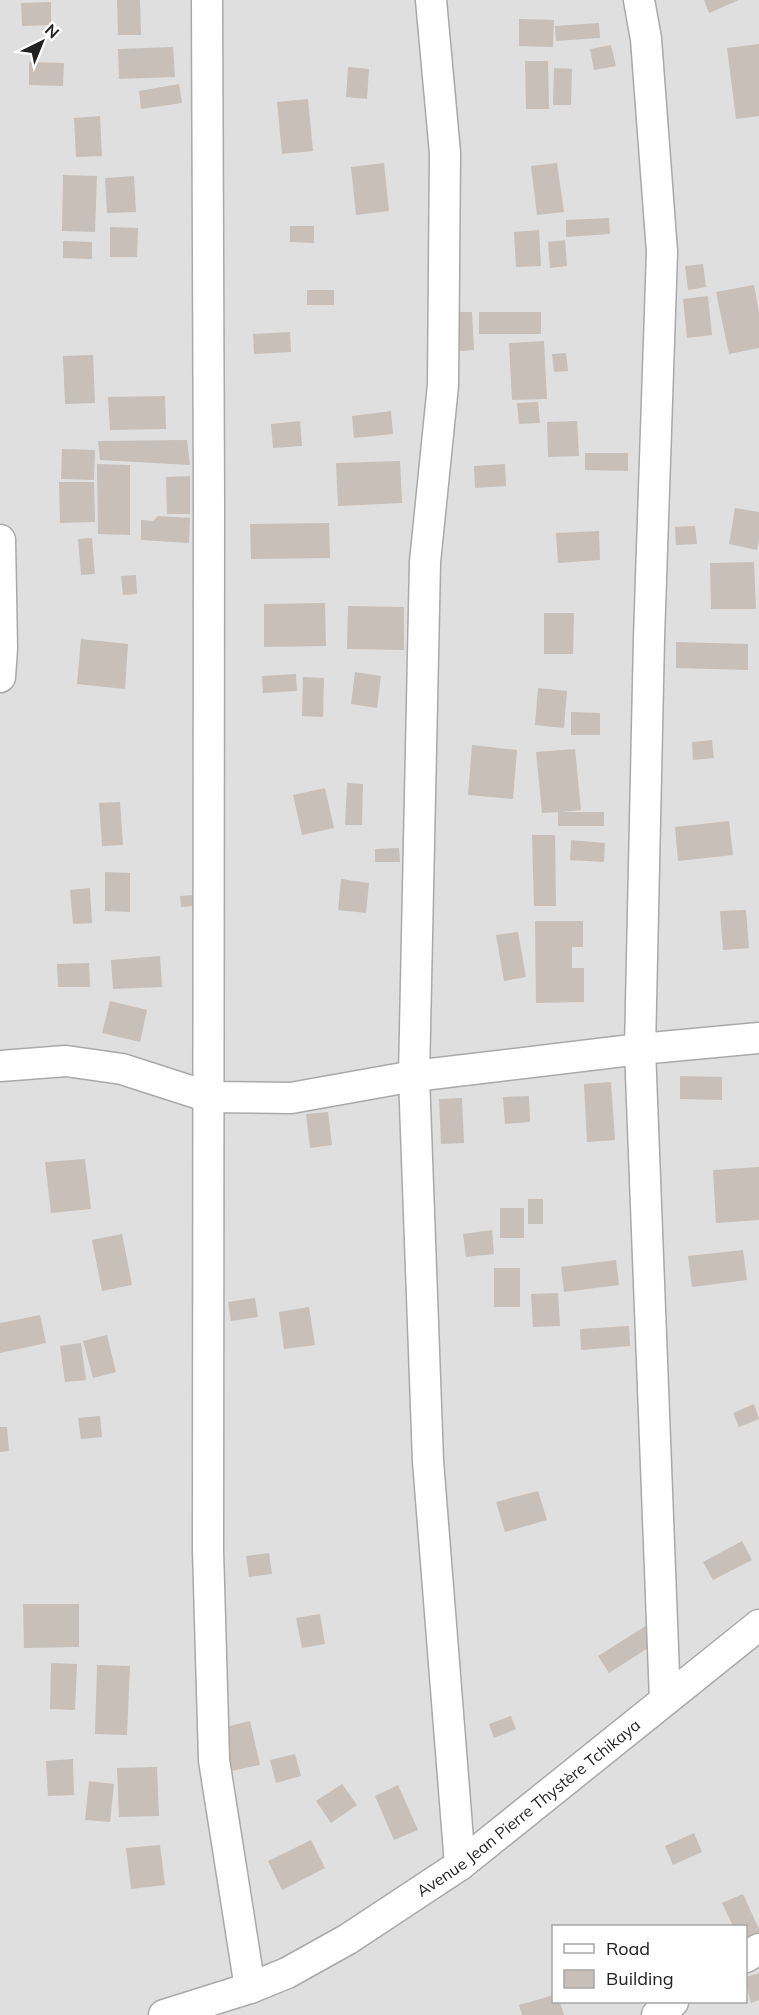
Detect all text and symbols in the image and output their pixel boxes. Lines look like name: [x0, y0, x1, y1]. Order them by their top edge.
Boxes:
north arrow: [12, 12, 72, 72]
text: N: [41, 20, 63, 42]
street label: Avenue Jean Pierre Thystère Tchikaya: [413, 1715, 644, 1901]
legend: [552, 1925, 747, 2003]
text: Road: [606, 1937, 650, 1960]
text: Building: [606, 1967, 674, 1990]

